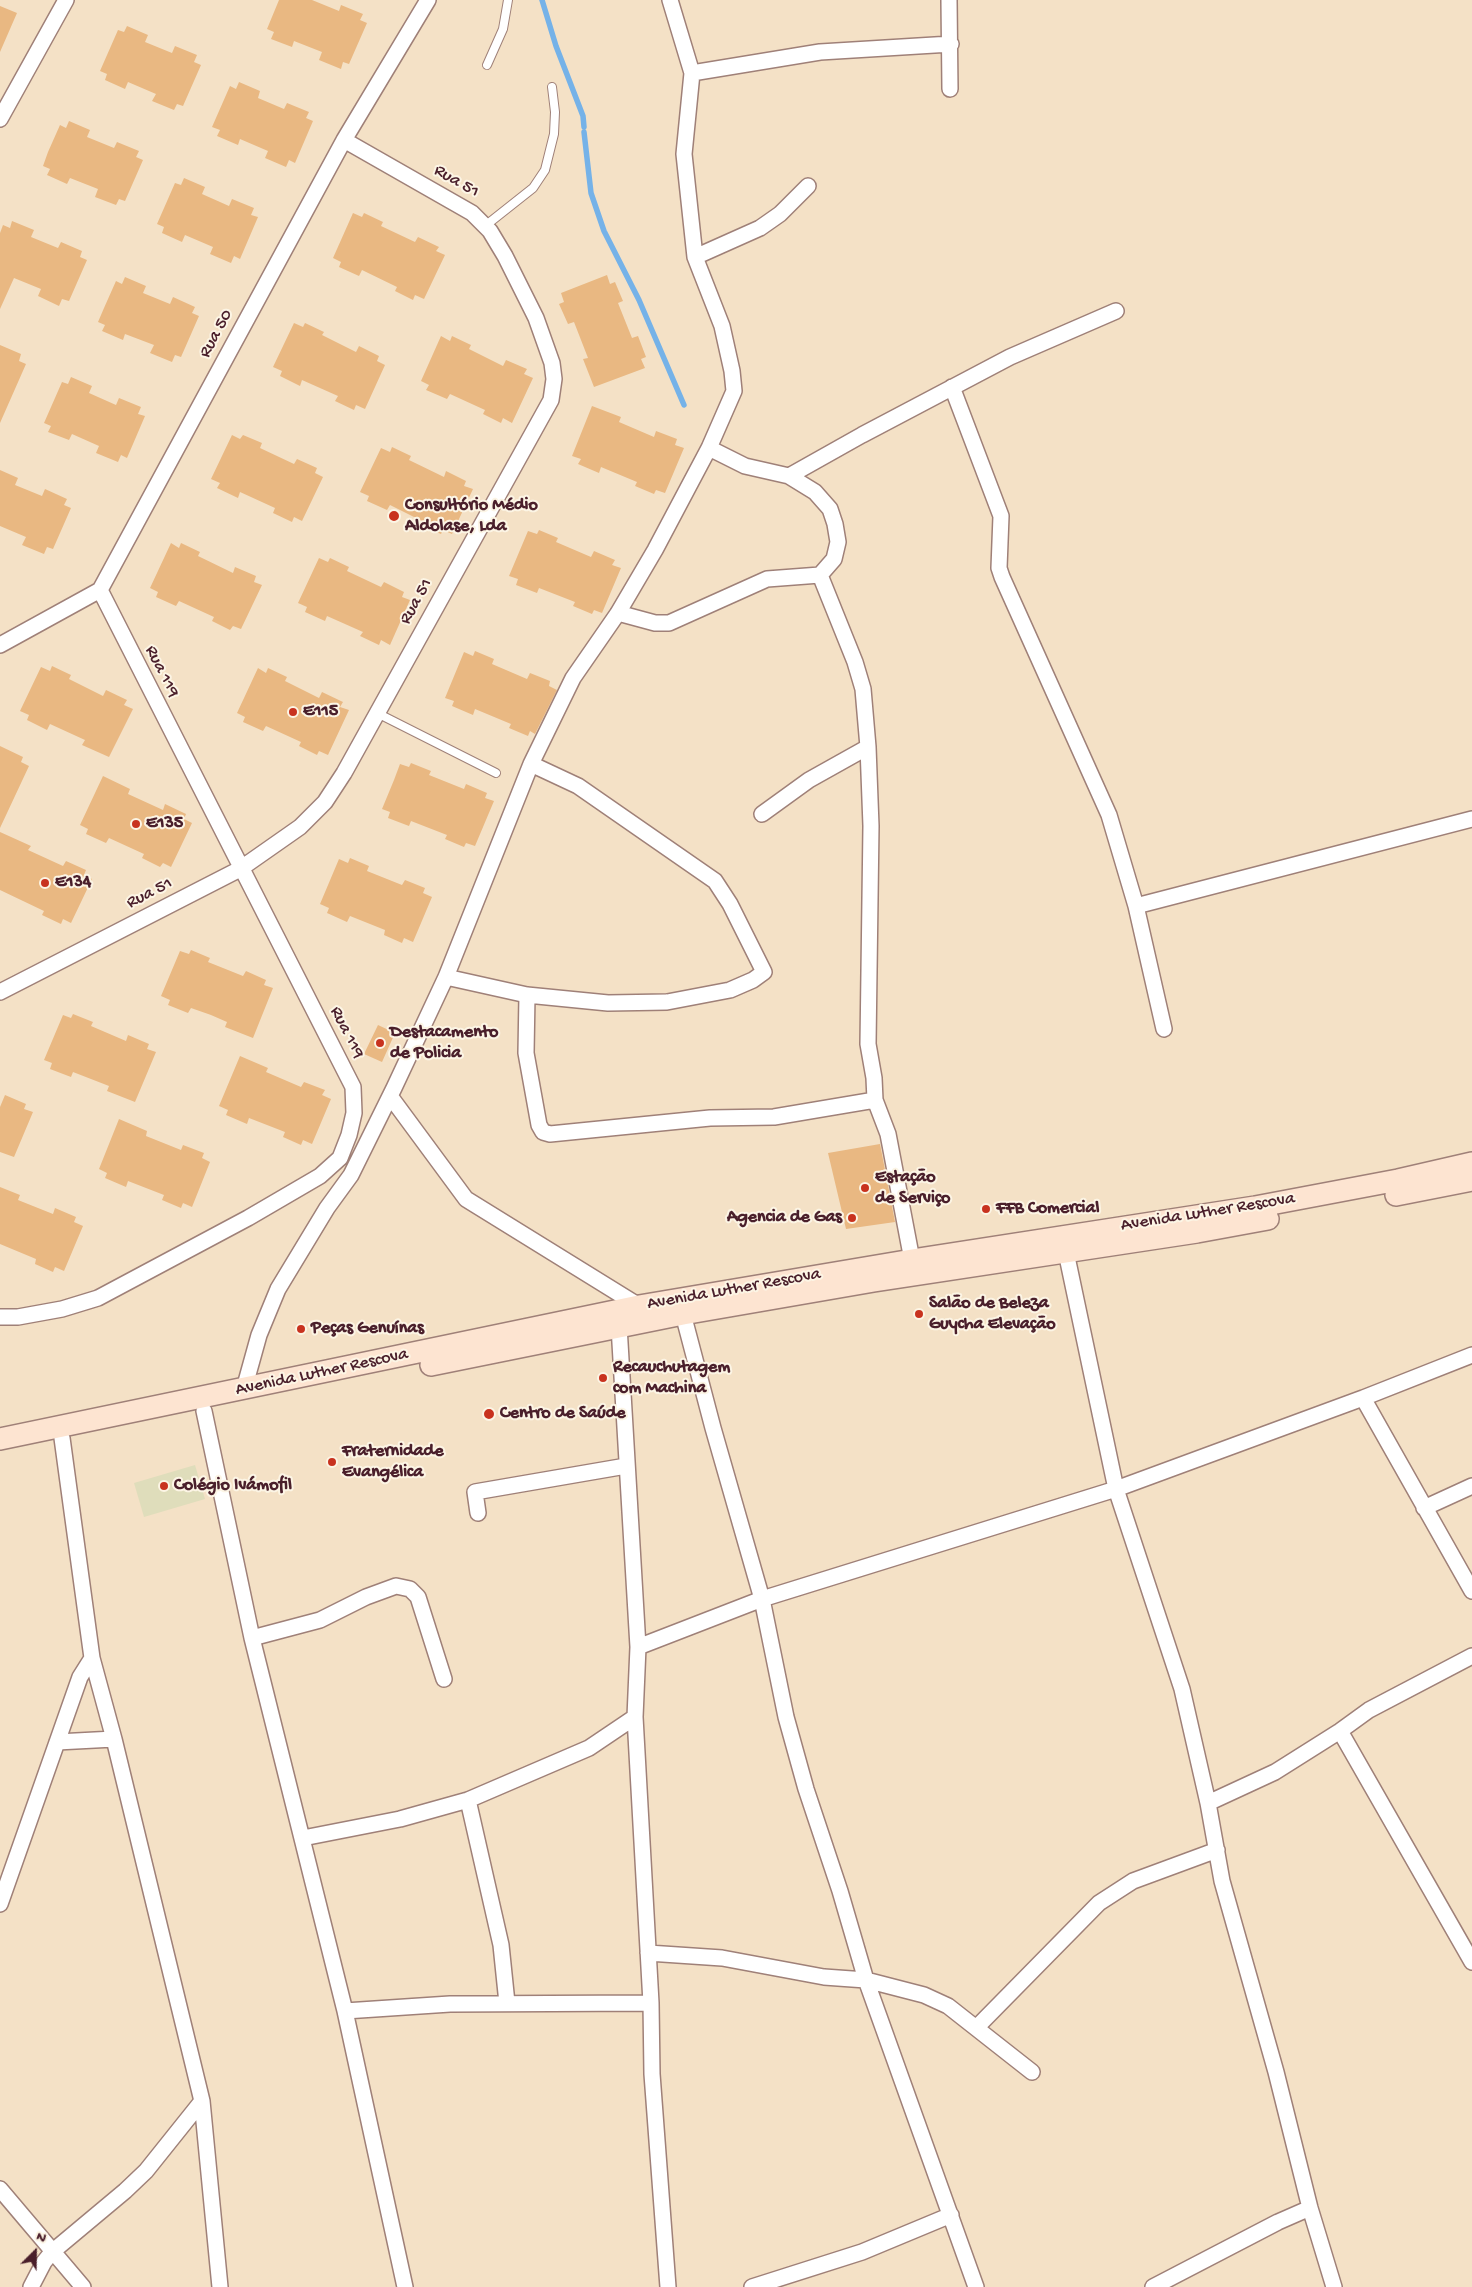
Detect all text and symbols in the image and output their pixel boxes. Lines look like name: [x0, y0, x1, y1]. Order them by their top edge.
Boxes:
street label: Rua 51: [429, 160, 483, 204]
street label: Rua 50: [195, 306, 239, 362]
place label: Consultório Médio Aldolase, Lda: [405, 495, 538, 538]
marker: Consultório Médio Aldolase, Lda: [387, 509, 401, 523]
street label: Rua 51: [396, 575, 438, 629]
street label: Rua 119: [139, 642, 183, 702]
place label: E115: [303, 701, 338, 723]
marker: E115: [287, 706, 299, 718]
place label: E135: [146, 813, 183, 835]
marker: E135: [130, 818, 142, 830]
place label: E134: [55, 872, 91, 894]
street label: Rua 51: [123, 873, 177, 915]
marker: E134: [39, 877, 51, 889]
street label: Rua 119: [324, 1003, 368, 1063]
place label: Destacamento de Policia: [390, 1022, 498, 1064]
marker: Destacamento de Policia: [374, 1037, 386, 1049]
place label: Estação de Serviço: [875, 1167, 950, 1210]
marker: Estação de Serviço: [859, 1182, 871, 1194]
street label: Avenida Luther Rescova: [1119, 1189, 1297, 1237]
place label: FFB Comercial: [996, 1198, 1099, 1220]
marker: FFB Comercial: [980, 1203, 992, 1215]
place label: Agencia de Gas: [727, 1207, 842, 1229]
marker: Agencia de Gas: [846, 1212, 858, 1224]
street label: Avenida Luther Rescova: [646, 1264, 822, 1316]
place label: Salão de Beleza Guycha Elevação: [929, 1293, 1056, 1336]
marker: Salão de Beleza Guycha Elevação: [913, 1308, 925, 1320]
place label: Peças Genuínas: [311, 1318, 424, 1340]
marker: Peças Genuínas: [295, 1323, 307, 1335]
street label: Avenida Luther Rescova: [234, 1344, 410, 1402]
place label: Recauchutagem com Machina: [613, 1357, 730, 1400]
marker: Recauchutagem com Machina: [597, 1372, 609, 1384]
place label: Centro de Saúde: [500, 1403, 626, 1425]
marker: Centro de Saúde: [482, 1407, 496, 1421]
place label: Fraternidade Evangélica: [342, 1441, 443, 1484]
marker: Fraternidade Evangélica: [326, 1456, 338, 1468]
place label: Colégio Ivámofil: [174, 1475, 292, 1497]
marker: Colégio Ivámofil: [158, 1480, 170, 1492]
north arrow: [10, 2227, 60, 2277]
text: N: [34, 2228, 49, 2247]

